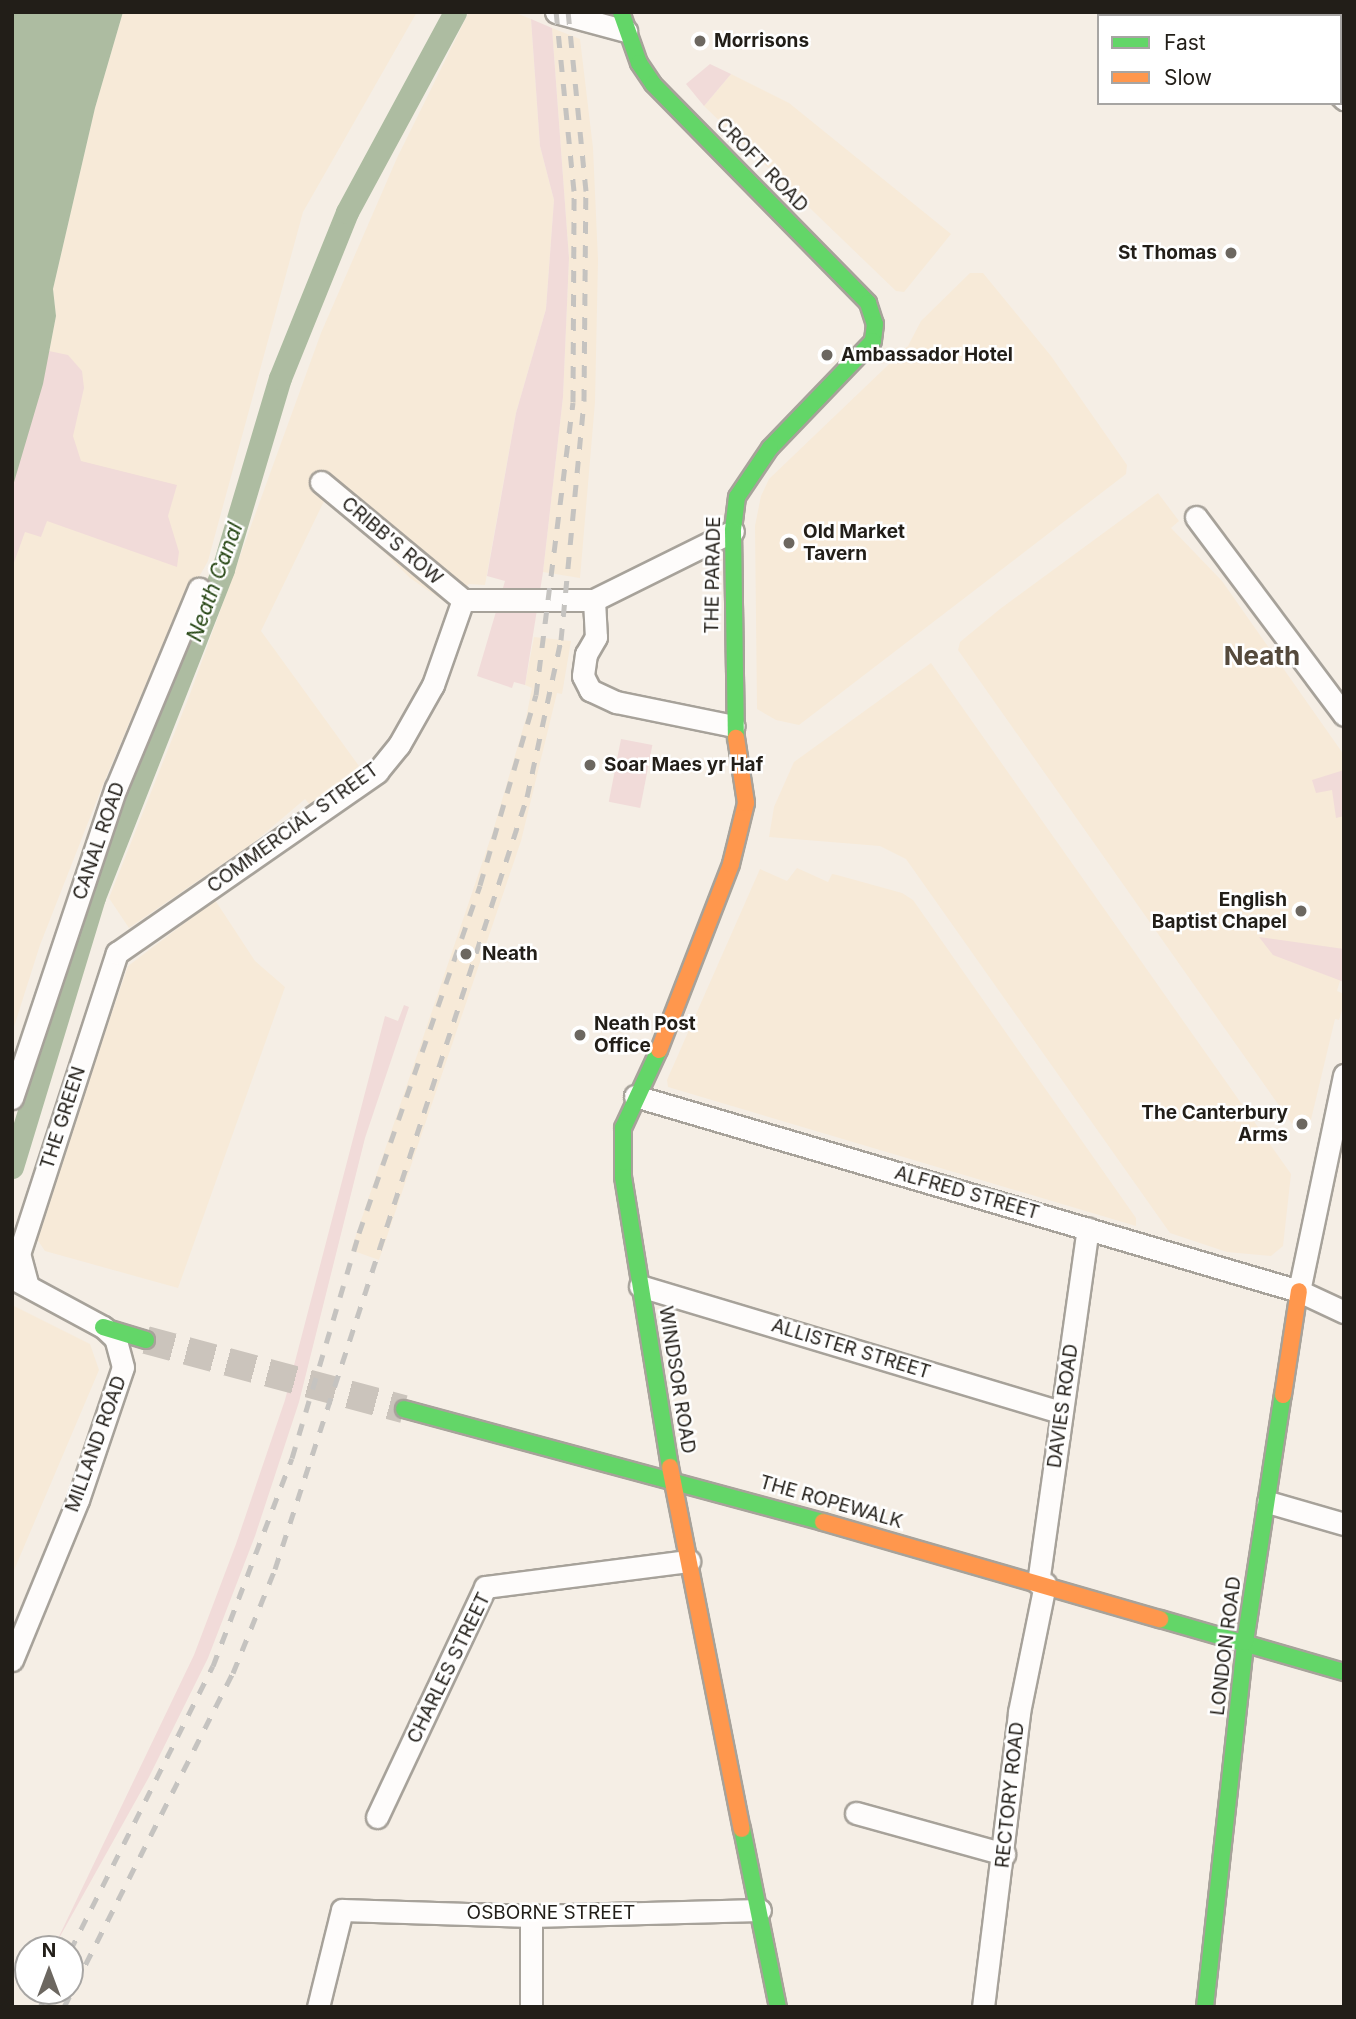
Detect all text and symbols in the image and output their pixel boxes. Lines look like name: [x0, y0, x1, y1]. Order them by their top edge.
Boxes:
legend: [1097, 14, 1342, 105]
place label: Morrisons: [714, 30, 809, 52]
text: Fast: [1164, 30, 1206, 55]
marker: Morrisons: [692, 33, 708, 49]
text: Slow: [1164, 65, 1212, 90]
street label: CROFT ROAD: [711, 113, 813, 217]
place label: St Thomas: [1118, 242, 1217, 264]
marker: St Thomas: [1223, 245, 1239, 261]
place label: Ambassador Hotel: [841, 344, 1013, 366]
marker: Ambassador Hotel: [819, 347, 835, 363]
street label: CRIBB'S ROW: [337, 492, 447, 590]
street label: THE PARADE: [701, 516, 725, 634]
water label: Neath Canal: [182, 519, 248, 645]
place label: Old Market Tavern: [803, 521, 905, 565]
marker: Old Market Tavern: [781, 535, 797, 551]
district label: Neath: [1224, 640, 1300, 672]
place label: Soar Maes yr Haf: [604, 754, 763, 776]
marker: Soar Maes yr Haf: [582, 757, 598, 773]
street label: COMMERCIAL STREET: [203, 758, 383, 898]
street label: CANAL ROAD: [68, 779, 130, 903]
place label: English Baptist Chapel: [1152, 889, 1287, 933]
marker: English Baptist Chapel: [1293, 903, 1309, 919]
place label: Neath: [482, 943, 538, 965]
marker: Neath: [456, 944, 476, 964]
place label: Neath Post Office: [594, 1013, 696, 1057]
marker: Neath Post Office: [572, 1027, 588, 1043]
street label: THE GREEN: [36, 1064, 90, 1172]
place label: The Canterbury Arms: [1141, 1102, 1288, 1146]
marker: The Canterbury Arms: [1294, 1116, 1310, 1132]
street label: ALFRED STREET: [892, 1161, 1042, 1225]
street label: WINDSOR ROAD: [654, 1305, 700, 1455]
street label: ALLISTER STREET: [769, 1314, 933, 1384]
street label: DAVIES ROAD: [1043, 1343, 1083, 1469]
street label: MILLAND ROAD: [61, 1373, 131, 1515]
street label: THE ROPEWALK: [757, 1471, 905, 1533]
street label: LONDON ROAD: [1206, 1575, 1246, 1717]
street label: CHARLES STREET: [403, 1589, 495, 1747]
street label: RECTORY ROAD: [991, 1721, 1029, 1869]
street label: OSBORNE STREET: [467, 1902, 635, 1924]
north arrow: [14, 1935, 84, 2005]
text: N: [42, 1939, 56, 1962]

